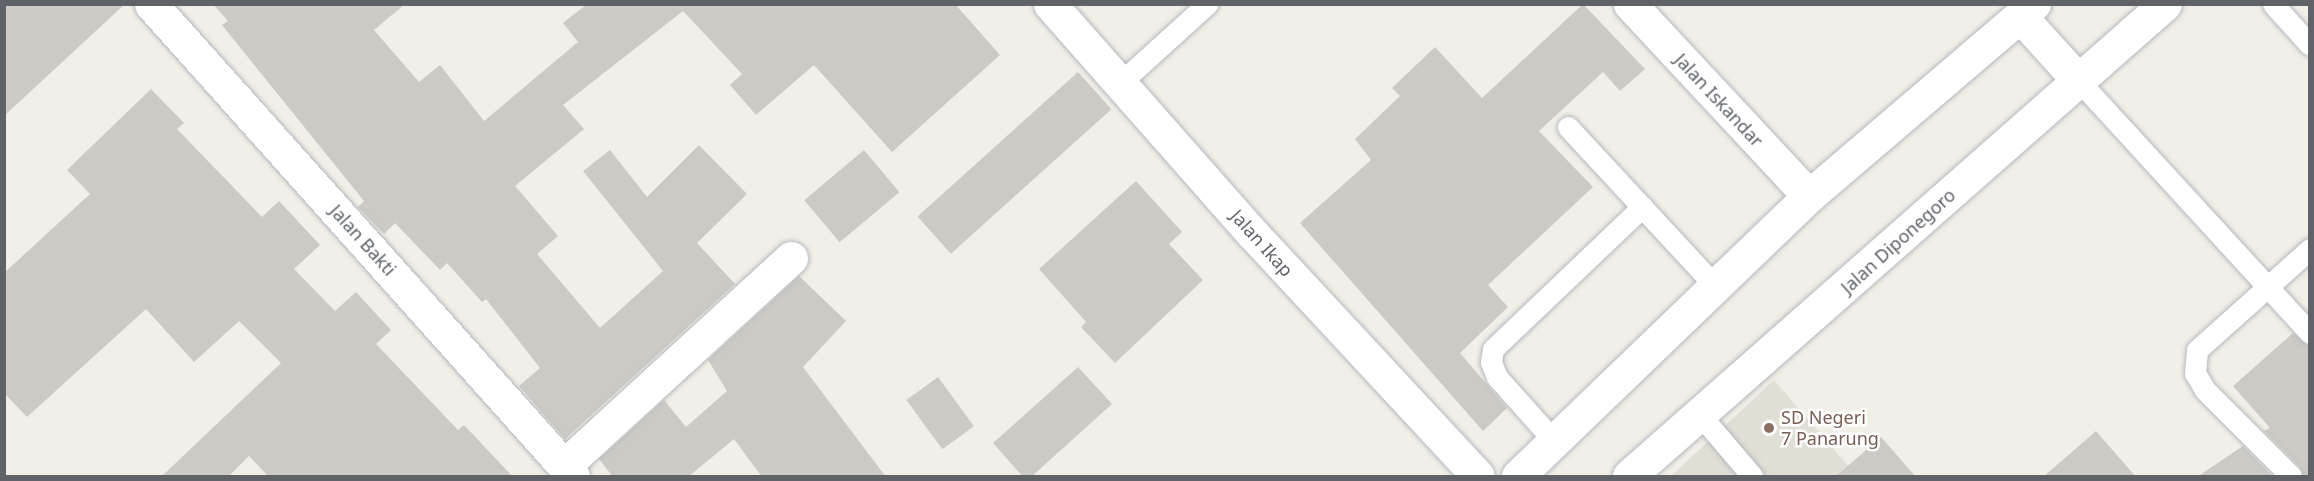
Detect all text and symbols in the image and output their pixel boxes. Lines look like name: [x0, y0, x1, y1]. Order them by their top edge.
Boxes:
street label: Jalan Iskandar: [1670, 49, 1768, 151]
street label: Jalan Diponegoro: [1836, 184, 1960, 298]
street label: Jalan Bakti: [325, 200, 401, 280]
street label: Jalan Ikap: [1226, 205, 1298, 281]
place label: SD Negeri 7 Panarung: [1781, 407, 1879, 450]
marker: SD Negeri 7 Panarung: [1762, 421, 1776, 435]

